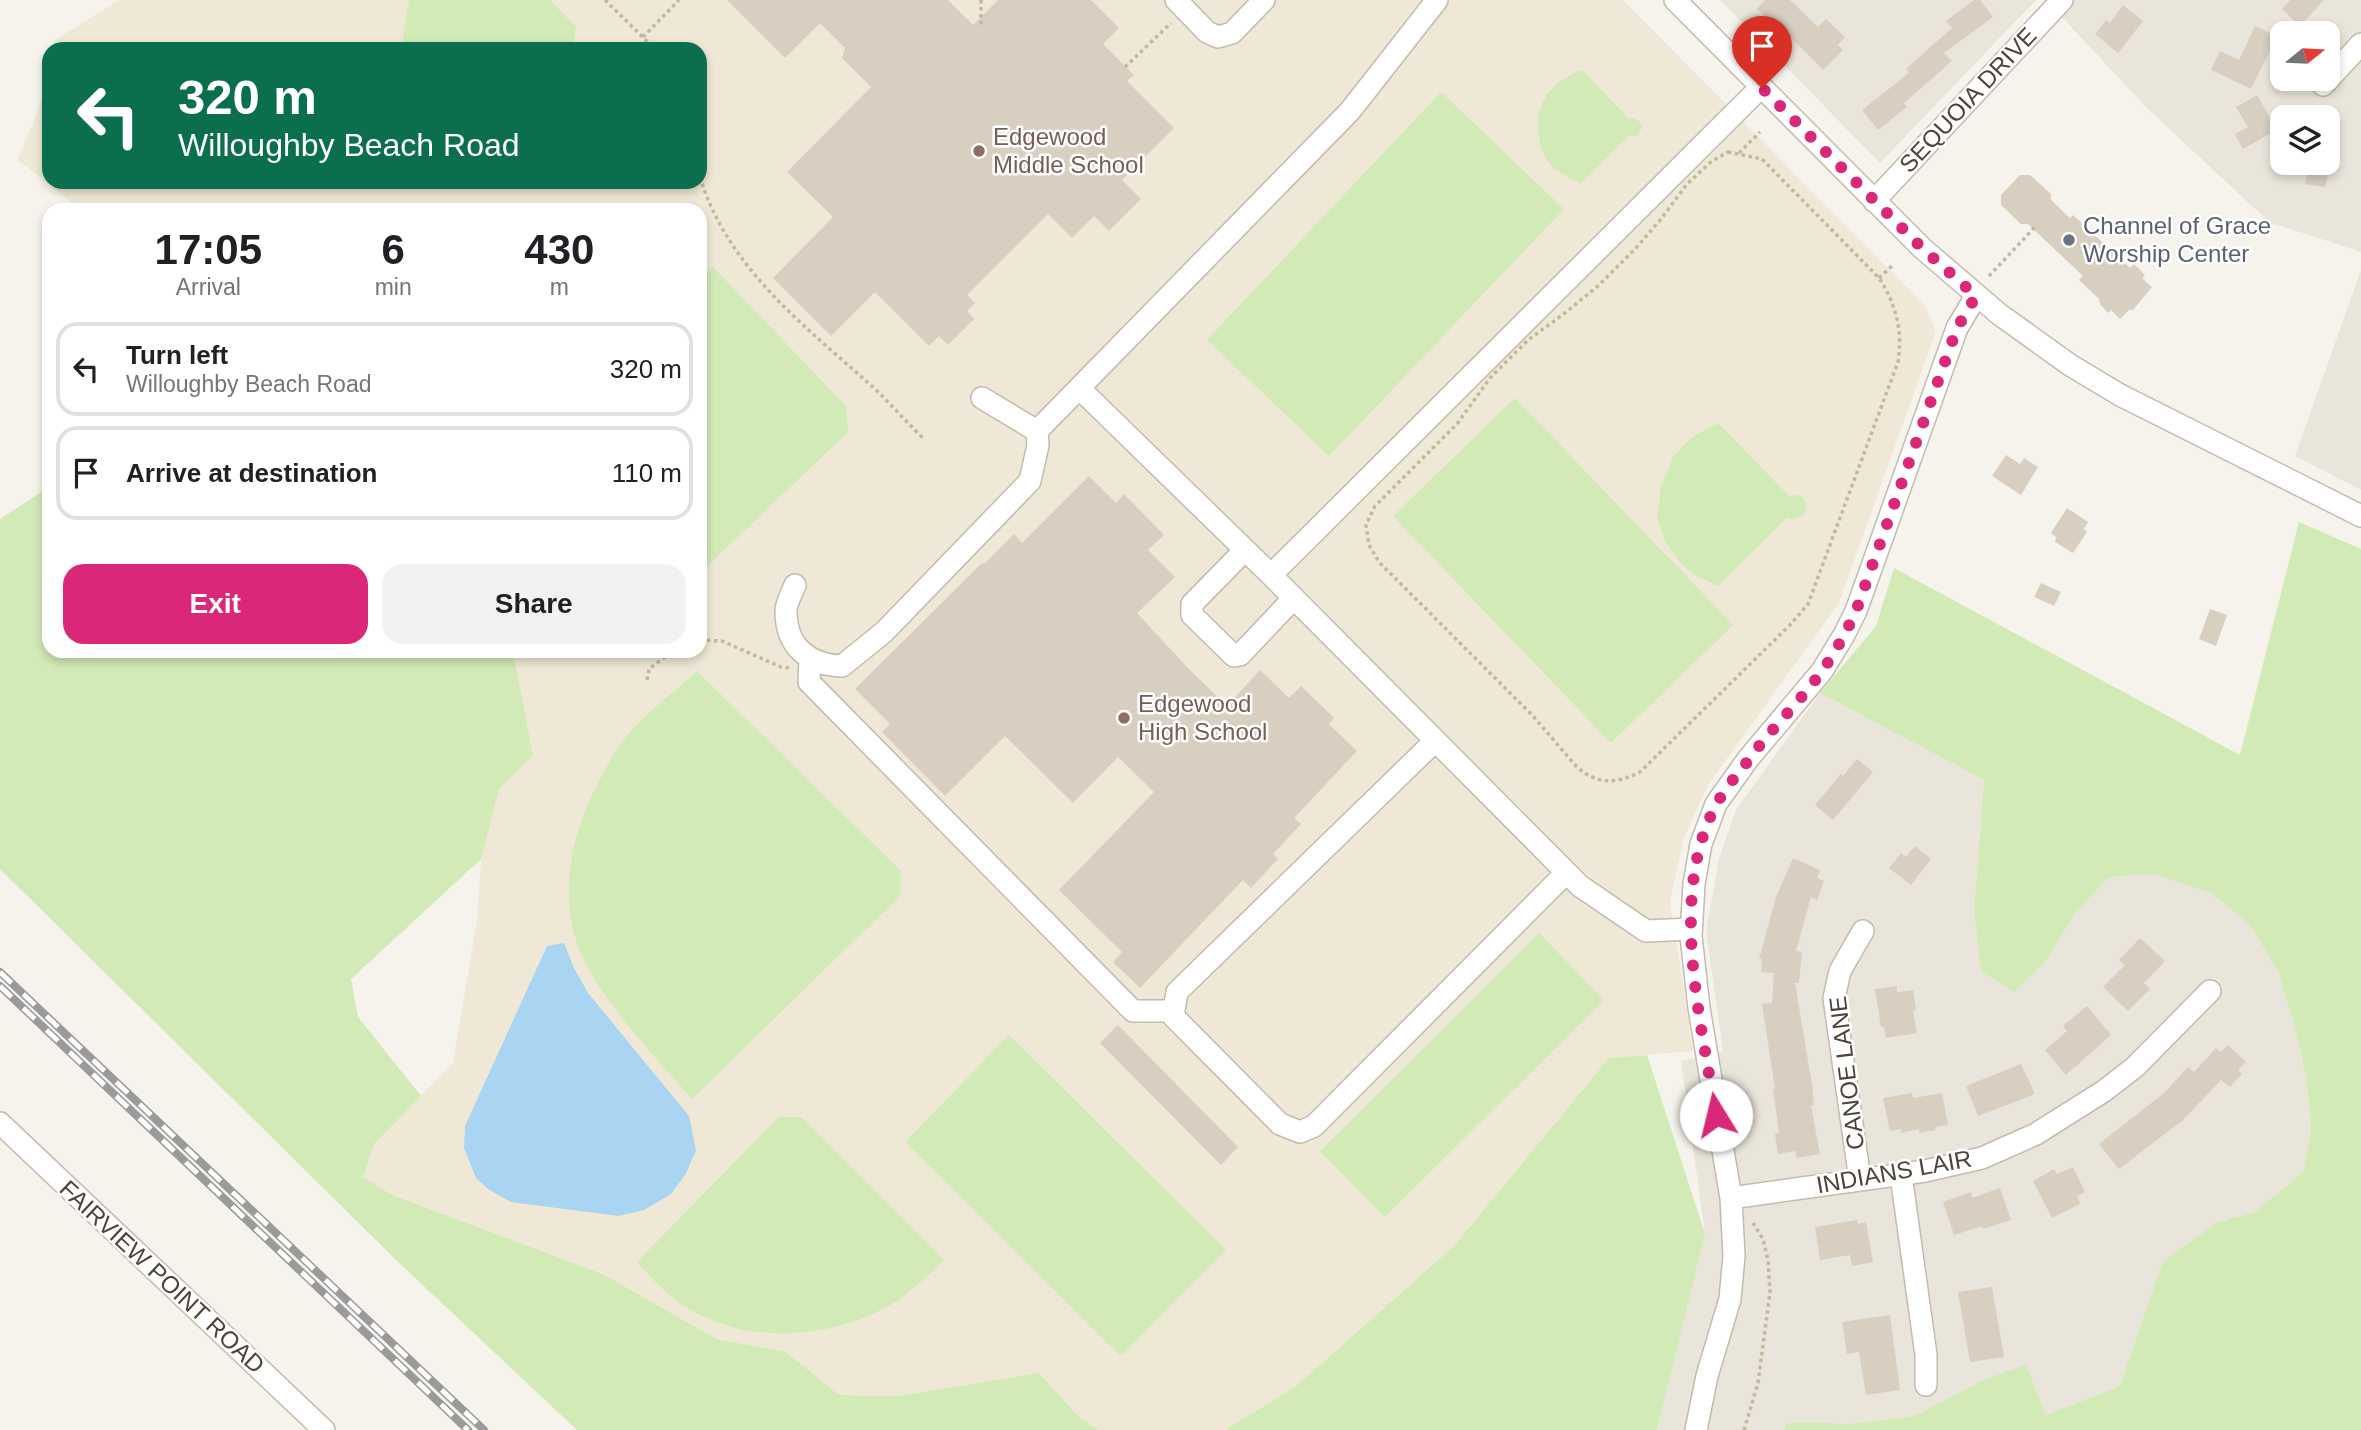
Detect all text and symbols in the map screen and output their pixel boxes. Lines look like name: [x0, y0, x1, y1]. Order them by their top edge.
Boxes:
pin: [1732, 16, 1792, 88]
north arrow: [2270, 21, 2340, 91]
map controls: [2270, 21, 2340, 175]
street label: SEQUOIA DRIVE: [1894, 22, 2042, 178]
icon: arrive: [1743, 27, 1781, 65]
icon: left: [63, 70, 154, 161]
text: 320 m: [178, 70, 317, 124]
button: layers: [2270, 105, 2340, 175]
place label: Edgewood Middle School: [993, 123, 1144, 178]
text: Willoughby Beach Road: [178, 127, 520, 163]
marker: Edgewood Middle School: [971, 143, 987, 159]
place label: Channel of Grace Worship Center: [2083, 212, 2271, 267]
text: 17:05: [155, 226, 262, 273]
text: 6: [381, 226, 405, 273]
text: 430: [524, 226, 594, 273]
marker: Channel of Grace Worship Center: [2061, 232, 2077, 248]
text: Arrival: [176, 274, 241, 300]
text: min: [375, 274, 412, 300]
text: m: [550, 274, 569, 300]
text: Turn left: [126, 340, 228, 370]
icon: left: [67, 350, 105, 388]
text: 320 m: [610, 354, 682, 384]
text: Willoughby Beach Road: [126, 371, 371, 397]
icon: arrive: [67, 454, 105, 492]
text: Arrive at destination: [126, 458, 377, 488]
text: 110 m: [612, 458, 682, 488]
button: Exit: [63, 564, 368, 644]
button: Share: [382, 564, 686, 644]
place label: Edgewood High School: [1138, 690, 1267, 745]
marker: Edgewood High School: [1116, 710, 1132, 726]
street label: CANOE LANE: [1824, 995, 1869, 1151]
position arrow: [1679, 1078, 1753, 1152]
street label: INDIANS LAIR: [1814, 1145, 1974, 1198]
street label: FAIRVIEW POINT ROAD: [54, 1175, 270, 1379]

